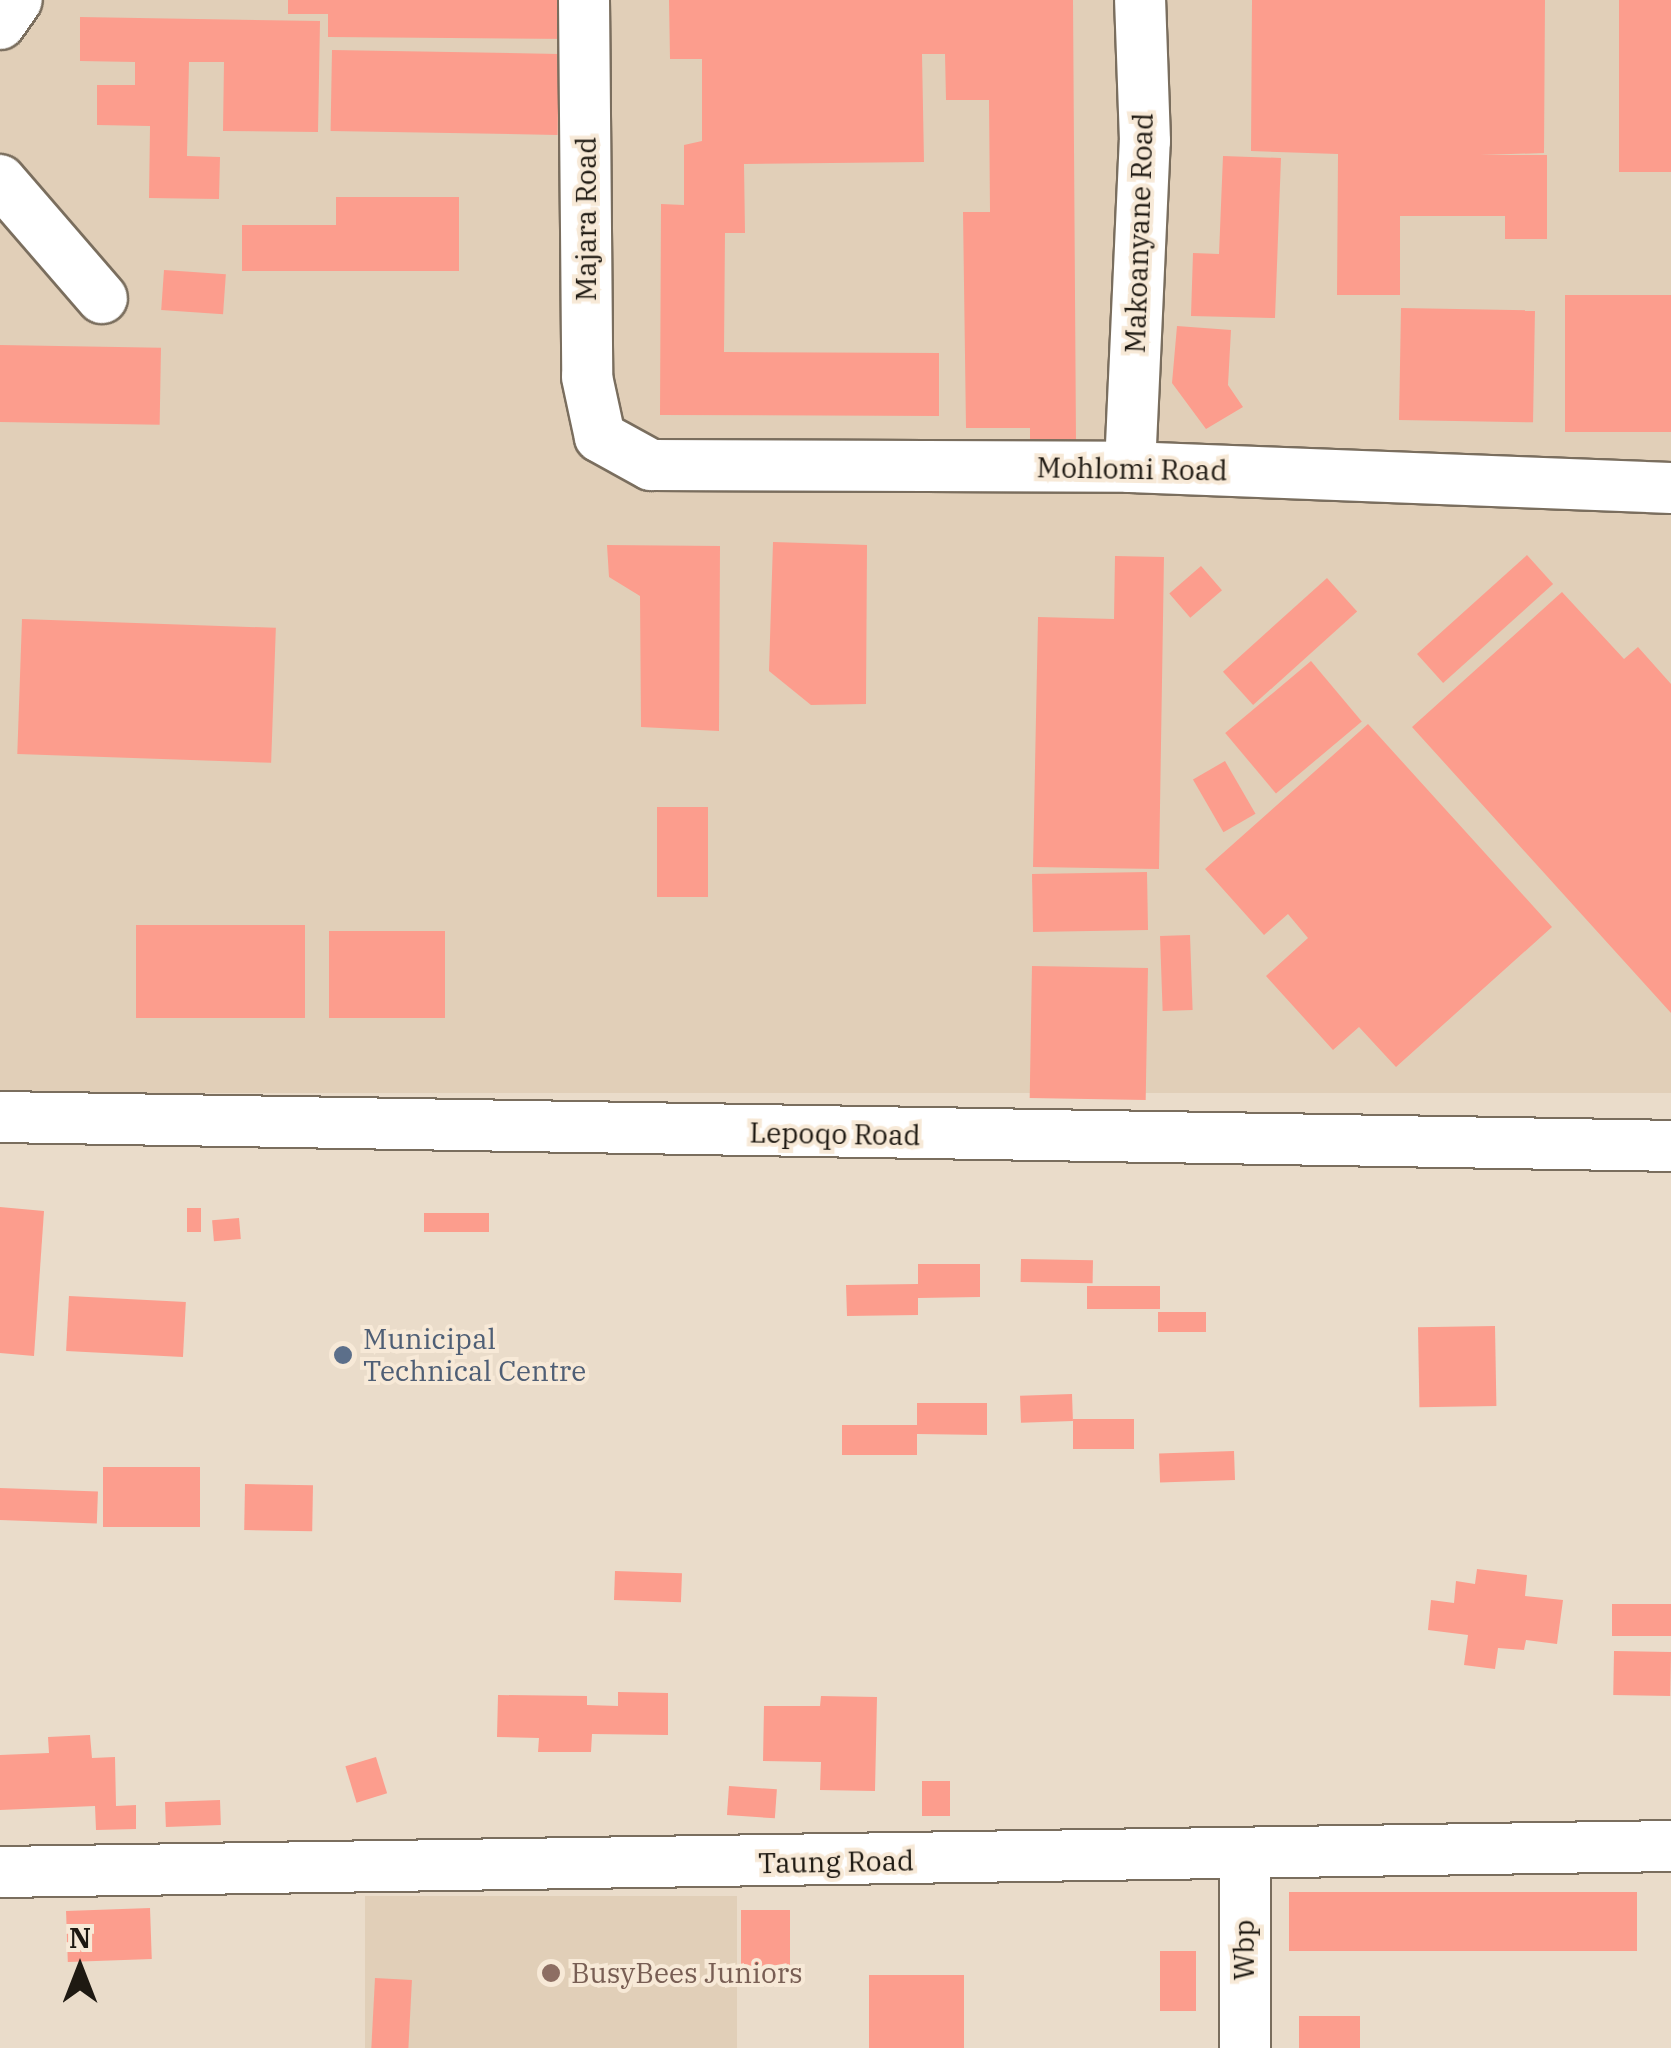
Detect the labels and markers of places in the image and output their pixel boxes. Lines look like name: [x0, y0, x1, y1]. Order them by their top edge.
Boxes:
place label: Municipal Technical Centre: [363, 1322, 586, 1388]
marker: Municipal Technical Centre: [332, 1344, 354, 1366]
place label: BusyBees Juniors: [571, 1956, 803, 1990]
marker: BusyBees Juniors: [540, 1962, 562, 1984]

